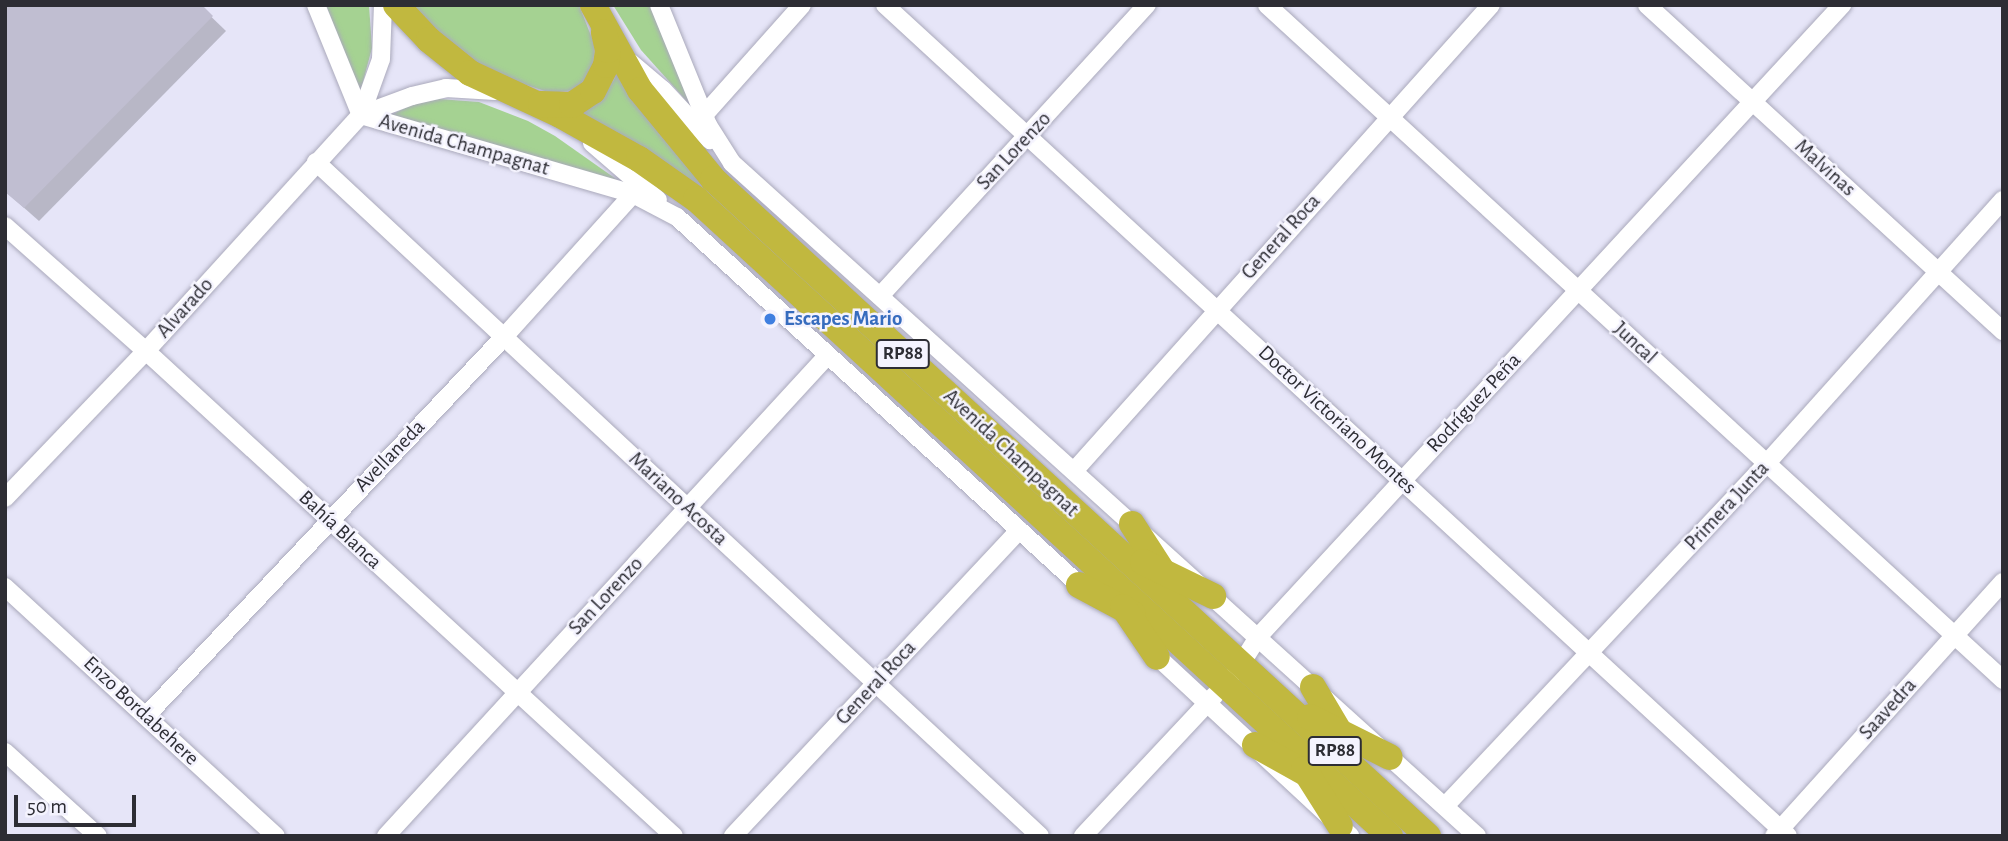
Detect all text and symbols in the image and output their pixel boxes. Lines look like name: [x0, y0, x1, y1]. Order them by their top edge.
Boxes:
street label: San Lorenzo: [971, 107, 1057, 195]
street label: Avenida Champagnat: [376, 109, 552, 181]
street label: Malvinas: [1789, 134, 1861, 202]
street label: General Roca: [1236, 189, 1326, 285]
street label: Alvarado: [151, 273, 219, 343]
place label: Escapes Mario: [784, 306, 902, 332]
marker: Escapes Mario: [762, 311, 778, 327]
street label: Juncal: [1608, 317, 1662, 369]
road number: RP88: [875, 338, 931, 370]
street label: Doctor Victoriano Montes: [1253, 340, 1421, 500]
street label: Rodríguez Peña: [1422, 348, 1526, 458]
street label: Avenida Champagnat: [938, 384, 1084, 522]
street label: Avellaneda: [349, 415, 431, 497]
street label: Mariano Acosta: [623, 447, 733, 551]
street label: Primera Junta: [1679, 456, 1775, 556]
street label: Bahía Blanca: [293, 485, 387, 575]
street label: San Lorenzo: [563, 552, 649, 640]
street label: General Roca: [831, 636, 921, 730]
street label: Enzo Bordabehere: [78, 651, 204, 771]
street label: Saavedra: [1854, 673, 1922, 745]
road number: RP88: [1307, 736, 1363, 766]
scale bar: [18, 782, 140, 826]
text: 50 m: [27, 796, 67, 817]

